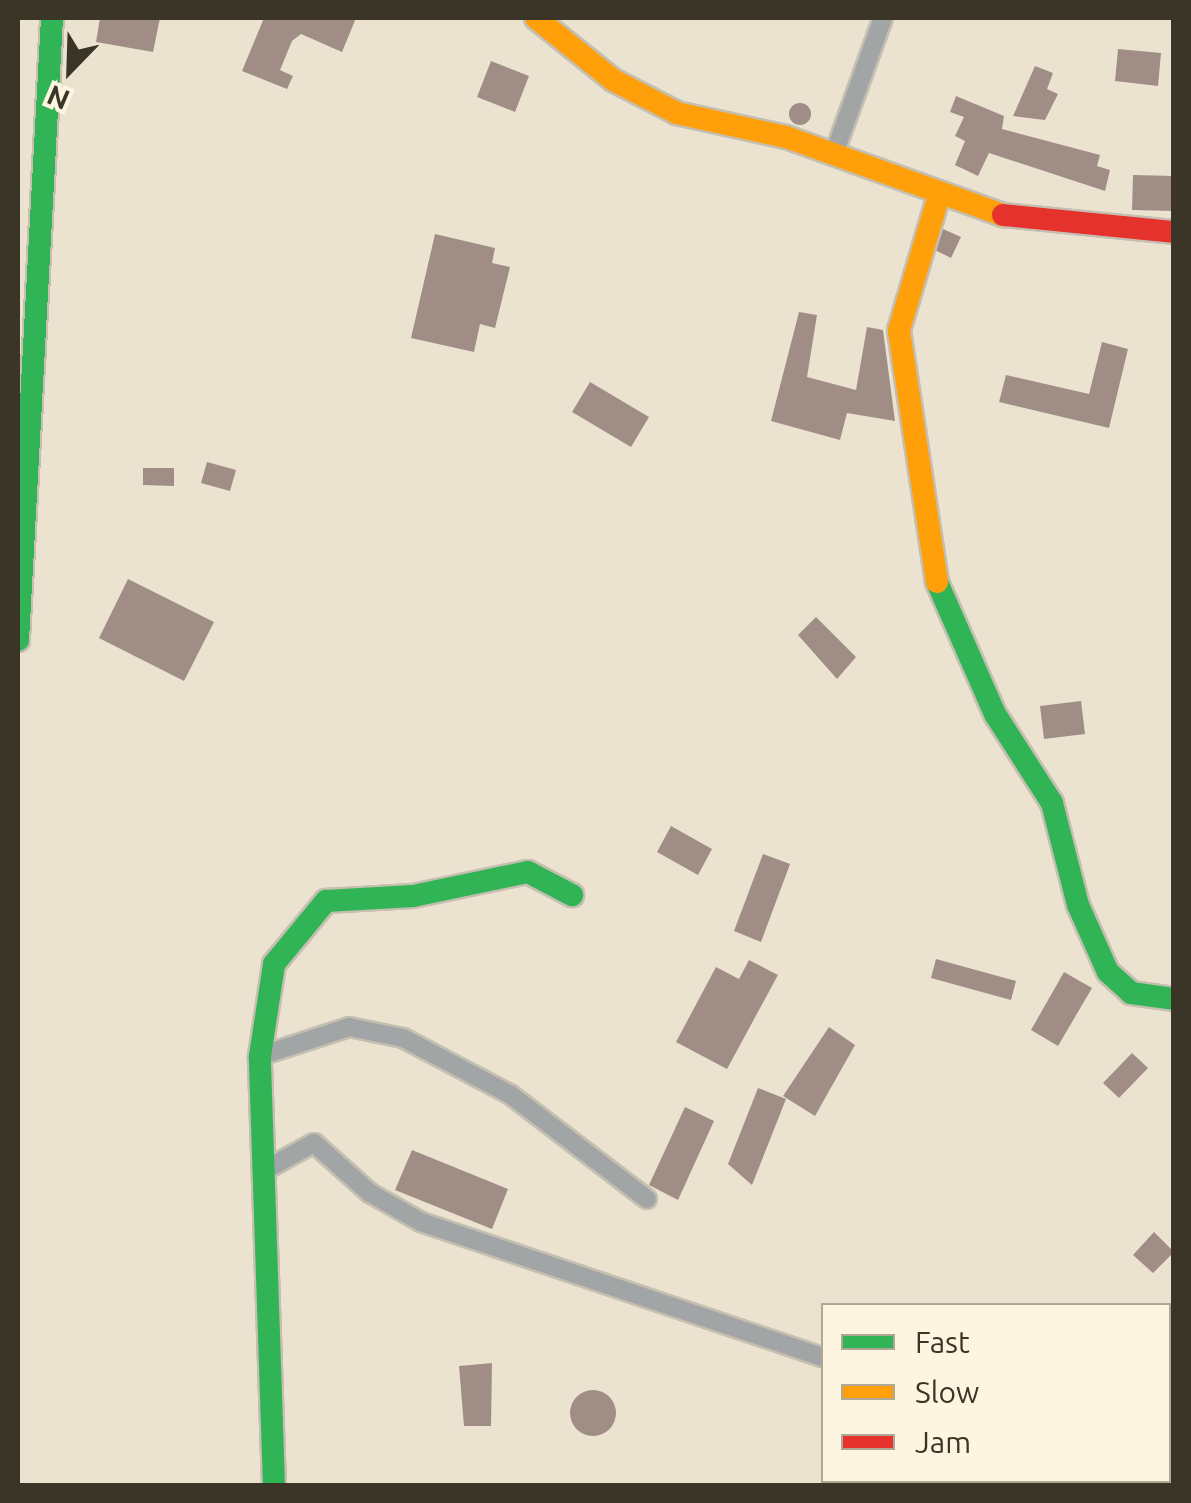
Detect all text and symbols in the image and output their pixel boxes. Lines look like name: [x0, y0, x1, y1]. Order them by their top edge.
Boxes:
north arrow: [20, 20, 120, 120]
text: N: [42, 80, 74, 116]
legend: [821, 1303, 1171, 1483]
text: Fast: [915, 1325, 970, 1359]
text: Slow: [915, 1375, 979, 1409]
text: Jam: [915, 1425, 971, 1459]

